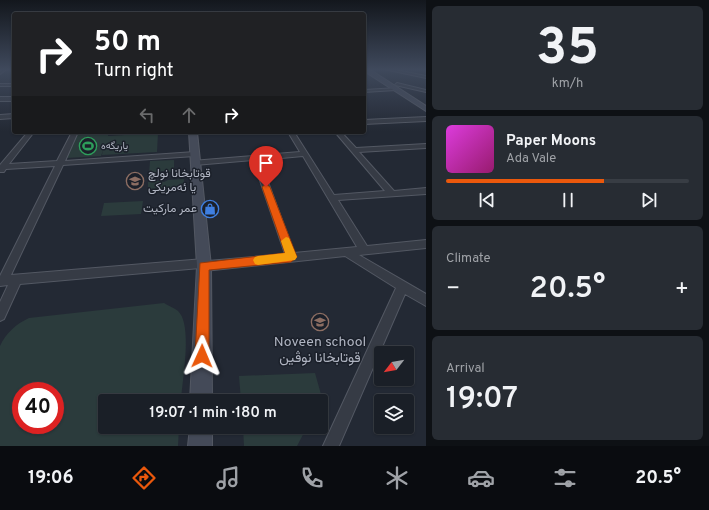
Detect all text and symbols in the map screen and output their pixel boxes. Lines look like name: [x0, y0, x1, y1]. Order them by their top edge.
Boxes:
text: 35: [536, 17, 599, 83]
text: 50 m: [94, 25, 161, 61]
icon: right: [28, 28, 80, 80]
text: Turn right: [94, 60, 174, 83]
text: km/h: [552, 76, 583, 92]
icon: left: [136, 104, 158, 126]
icon: ahead: [178, 104, 200, 126]
icon: right: [220, 104, 242, 126]
text: Paper Moons: [506, 132, 596, 151]
sports icon: یاریگه‌ه: [78, 136, 98, 156]
place label: یاریگه‌ه: [101, 140, 128, 153]
pin: [249, 146, 283, 187]
text: Ada Vale: [506, 151, 556, 167]
icon: arrive: [255, 152, 277, 174]
place label: قوتابخانا نولچ يا ئەمريكى: [148, 166, 211, 196]
school or university icon: قوتابخانا نولچ يا ئەمريكى: [125, 171, 145, 191]
icon: previous: [476, 189, 498, 211]
icon: pause: [557, 189, 579, 211]
icon: next: [638, 189, 660, 211]
shop icon: عمر ماركيت: [200, 199, 220, 219]
place label: عمر ماركيت: [143, 201, 197, 217]
text: Climate: [446, 251, 491, 267]
text: 20.5°: [530, 271, 605, 308]
text: −: [446, 276, 460, 303]
text: +: [675, 276, 689, 303]
school or university icon: Noveen school قوتابخانا نوڤين: [310, 312, 330, 332]
place label: Noveen school قوتابخانا نوڤين: [274, 334, 366, 367]
position arrow: [181, 335, 223, 377]
north arrow: [374, 346, 414, 386]
map controls: [374, 346, 414, 434]
text: Arrival: [446, 361, 485, 377]
text: 19:07: [446, 381, 518, 418]
speed limit sign: 40: [12, 382, 64, 434]
button: layers: [374, 394, 414, 434]
text: 19:07 · 1 min · 180 m: [149, 404, 277, 423]
icon: directions: [130, 464, 158, 492]
icon: music: [214, 464, 242, 492]
icon: phone: [298, 464, 326, 492]
icon: climate: [383, 464, 411, 492]
icon: car: [467, 464, 495, 492]
icon: filters: [551, 464, 579, 492]
text: 19:06: [28, 467, 74, 490]
text: 20.5°: [635, 467, 681, 490]

